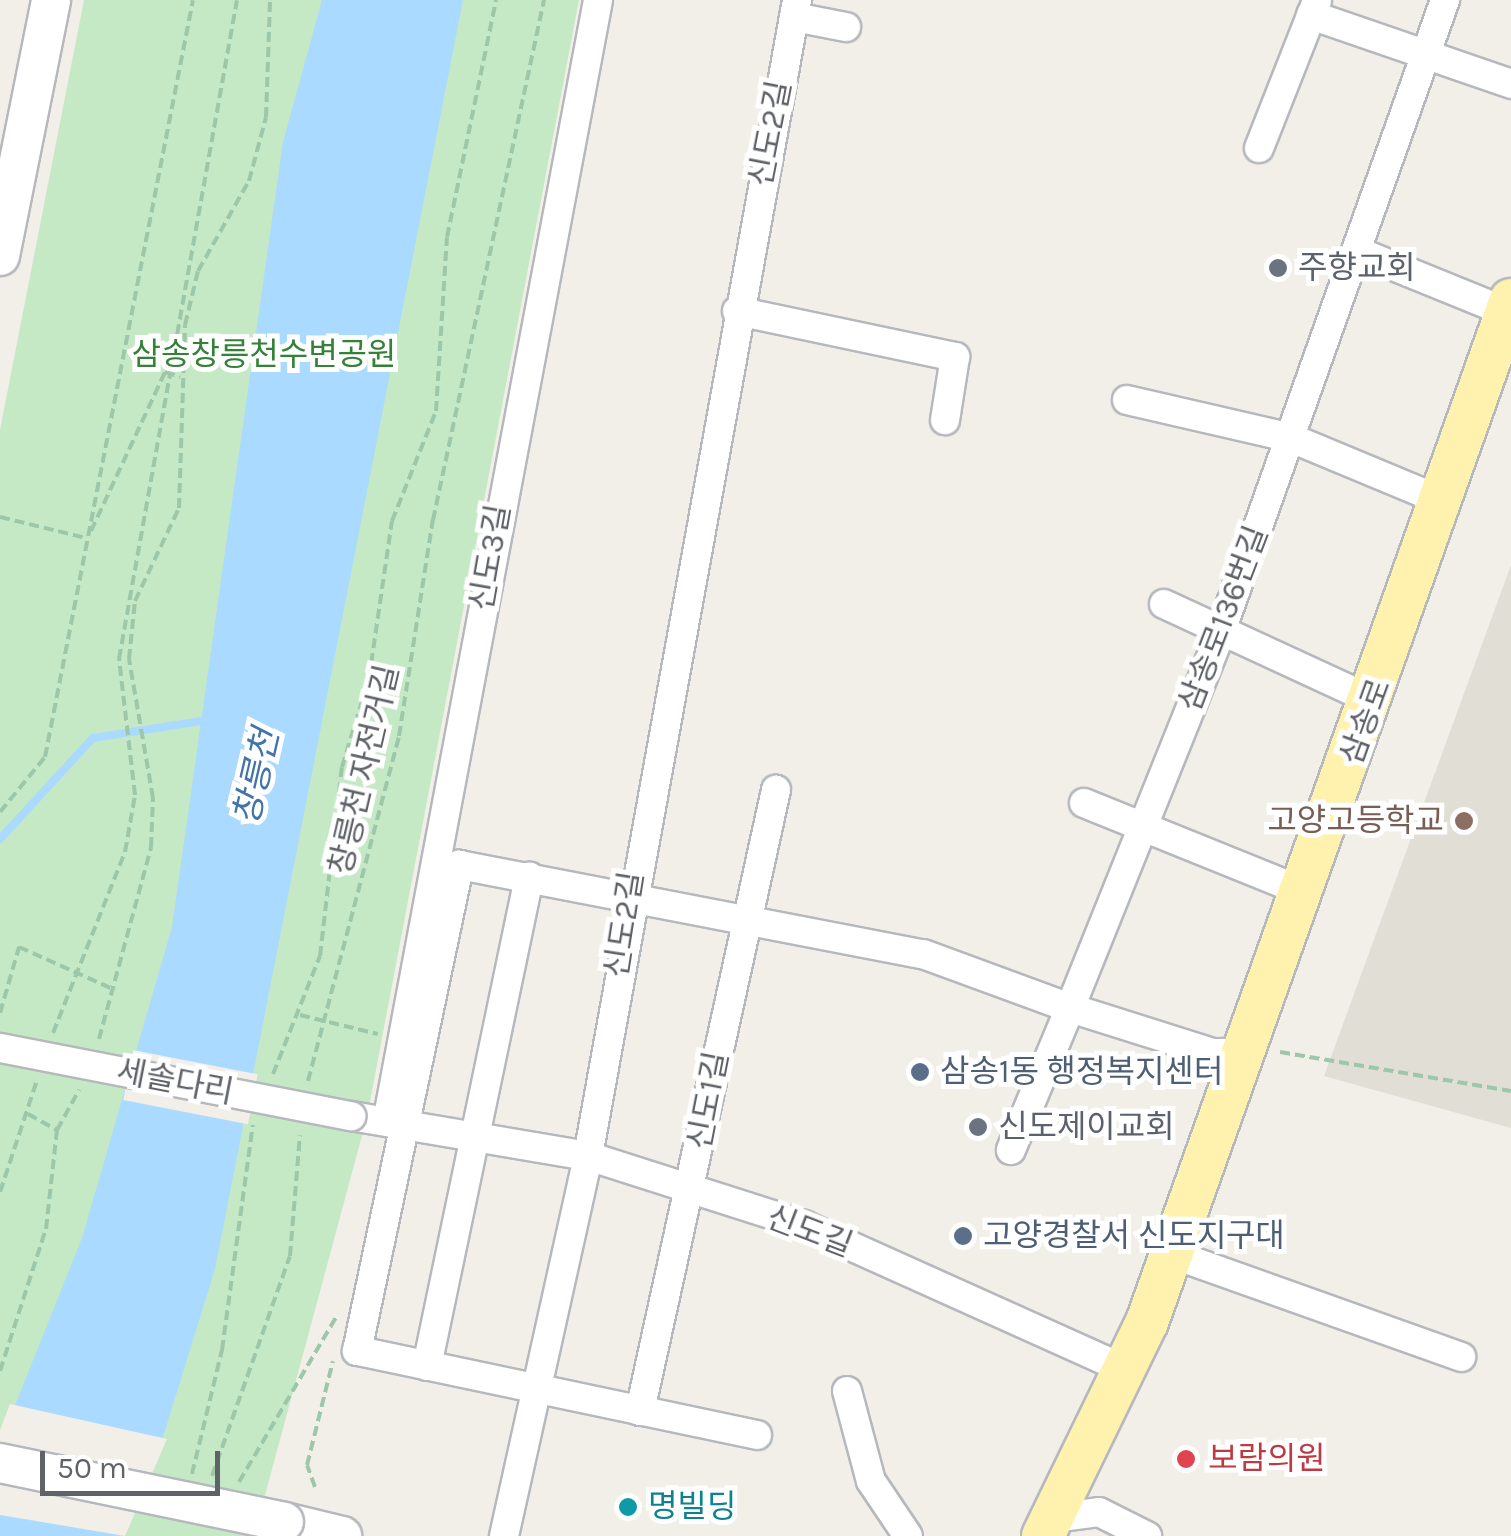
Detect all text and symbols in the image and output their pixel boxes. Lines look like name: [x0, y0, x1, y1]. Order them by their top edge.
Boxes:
street label: 신도2길: [742, 78, 800, 190]
place label: 주향교회: [1298, 249, 1416, 287]
marker: 주향교회: [1267, 257, 1289, 279]
park label: 삼송창릉천수변공원: [132, 336, 396, 374]
street label: 신도3길: [463, 502, 519, 614]
street label: 삼송로136번길: [1171, 521, 1277, 717]
street label: 창릉천 자전거길: [322, 662, 408, 878]
street label: 삼송로: [1333, 674, 1399, 770]
water label: 창릉천: [226, 725, 288, 829]
place label: 고양고등학교: [1267, 802, 1444, 840]
marker: 고양고등학교: [1453, 810, 1475, 832]
street label: 신도2길: [598, 869, 652, 981]
street label: 신도1길: [681, 1049, 737, 1153]
street label: 세솔다리: [114, 1052, 236, 1112]
place label: 삼송1동 행정복지센터: [940, 1053, 1223, 1091]
marker: 삼송1동 행정복지센터: [909, 1061, 931, 1083]
place label: 신도제이교회: [998, 1108, 1175, 1146]
marker: 신도제이교회: [967, 1116, 989, 1138]
street label: 신도길: [761, 1198, 857, 1266]
place label: 고양경찰서 신도지구대: [983, 1217, 1285, 1255]
marker: 고양경찰서 신도지구대: [952, 1225, 974, 1247]
scale bar: [45, 1431, 225, 1493]
place label: 보람의원: [1208, 1440, 1326, 1478]
marker: 보람의원: [1173, 1446, 1199, 1472]
text: 50 m: [57, 1450, 127, 1486]
place label: 명빌딩: [648, 1488, 736, 1526]
marker: 명빌딩: [617, 1496, 639, 1518]

